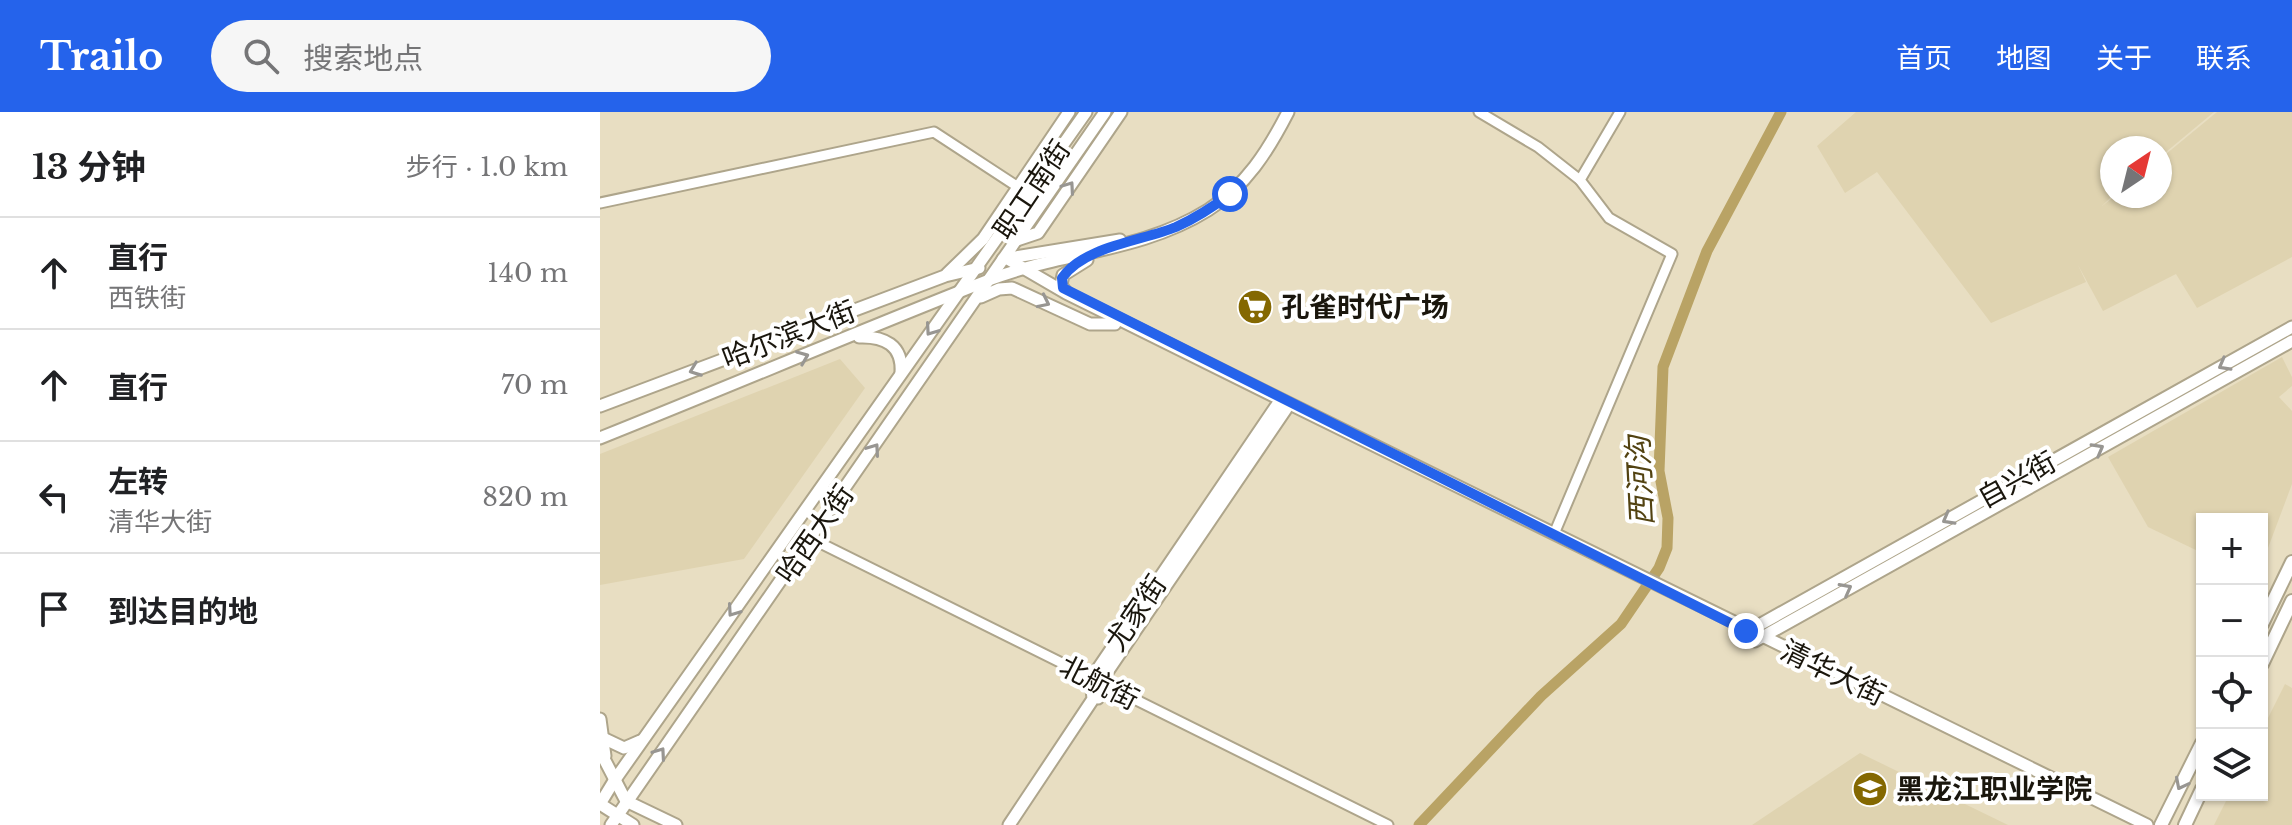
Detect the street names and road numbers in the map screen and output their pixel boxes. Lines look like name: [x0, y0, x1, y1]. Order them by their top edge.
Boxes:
street label: 职工南街: [986, 134, 1078, 246]
street label: 哈尔滨大街: [717, 294, 861, 376]
street label: 自兴街: [1972, 444, 2062, 516]
street label: 哈西大街: [769, 478, 861, 590]
street label: 尤家街: [1098, 568, 1174, 658]
street label: 清华大街: [1775, 633, 1891, 713]
street label: 北航街: [1054, 648, 1144, 718]

